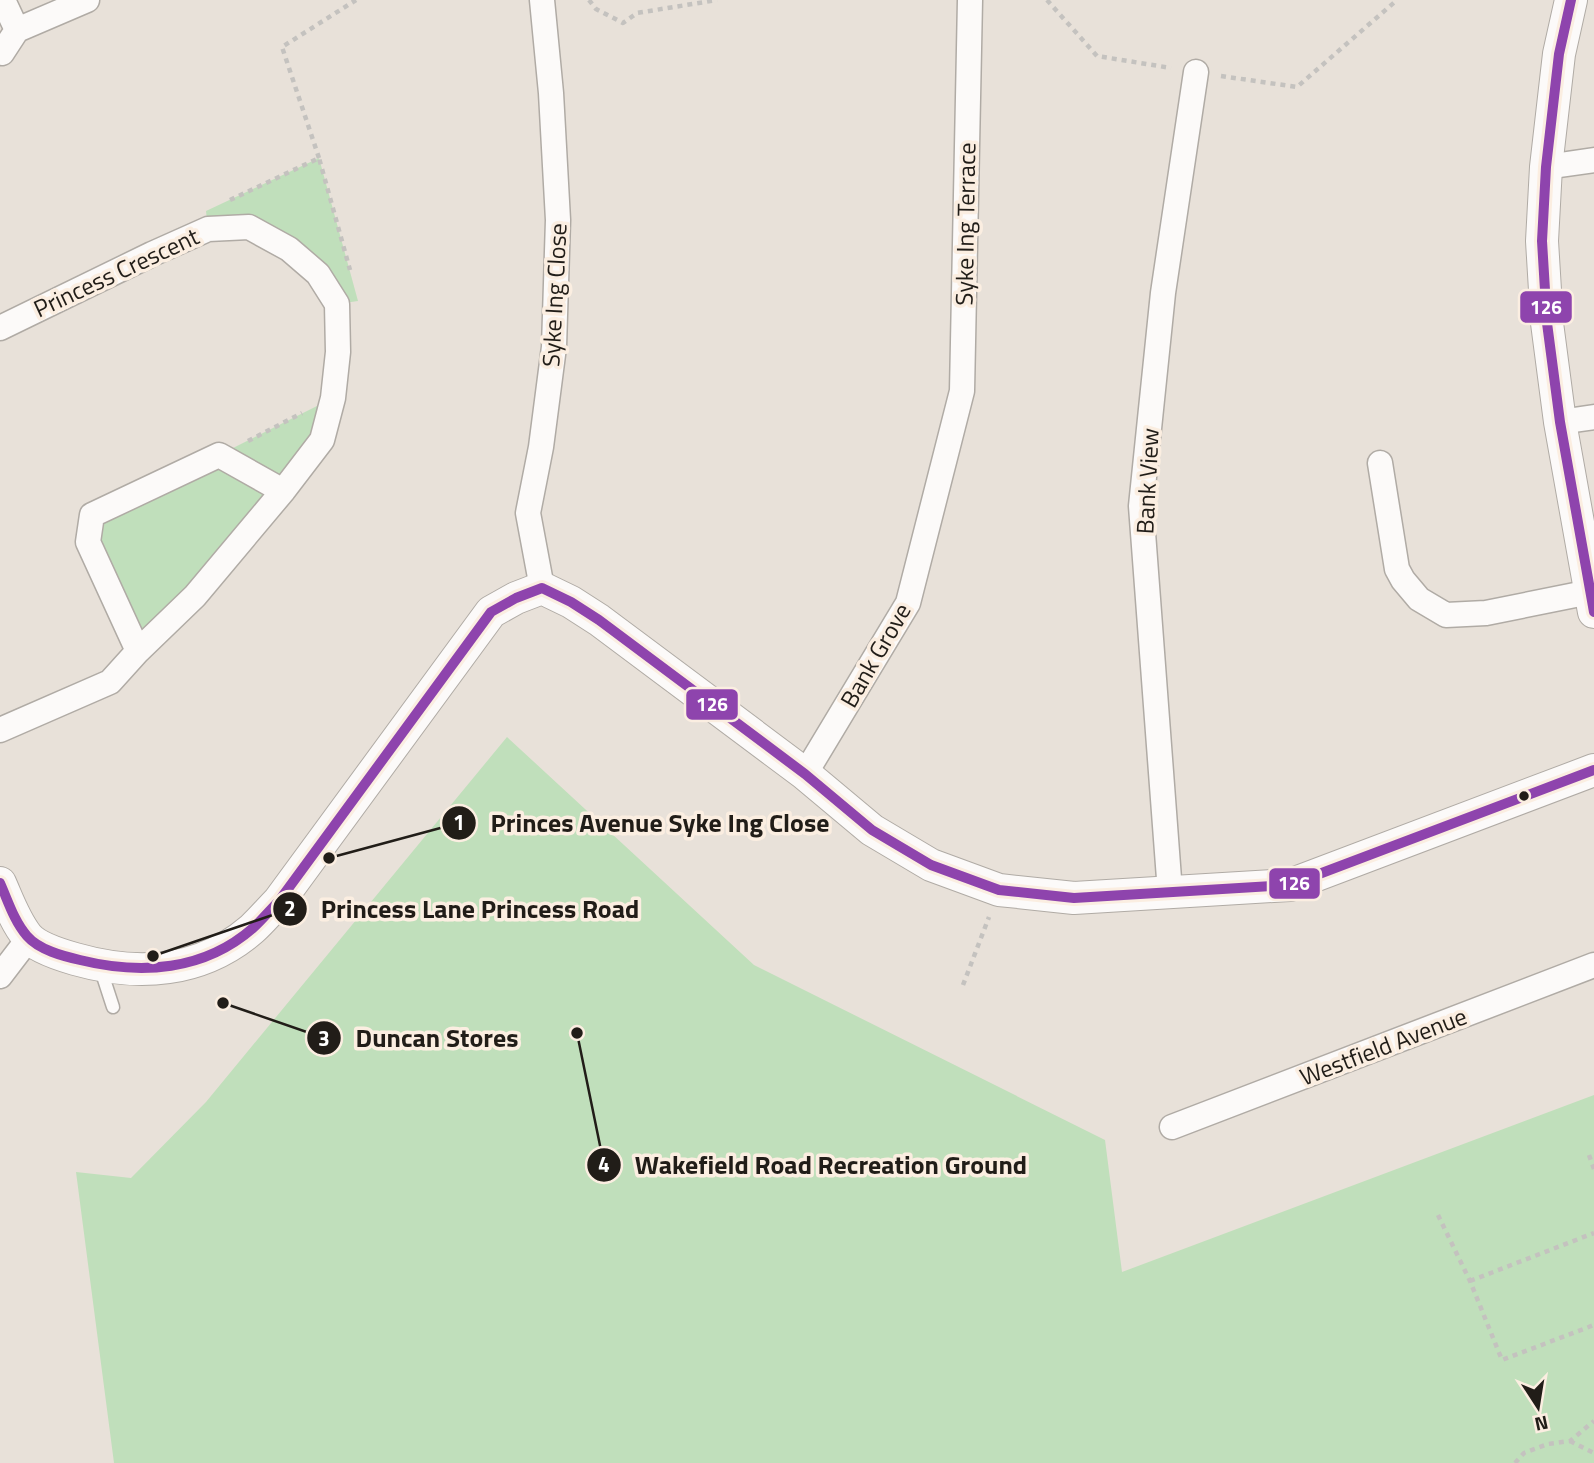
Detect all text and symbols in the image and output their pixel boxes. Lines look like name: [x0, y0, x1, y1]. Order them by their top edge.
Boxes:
street label: Syke Ing Terrace: [946, 142, 984, 306]
street label: Princess Crescent: [27, 218, 205, 326]
street label: Syke Ing Close: [532, 222, 576, 368]
line badge: 126: [1519, 290, 1573, 324]
text: 126: [1530, 292, 1562, 321]
street label: Bank View: [1126, 427, 1168, 535]
street label: Bank Grove: [831, 596, 919, 714]
line badge: 126: [685, 688, 739, 721]
text: 126: [696, 689, 728, 718]
unlabelled marker: [1517, 789, 1531, 803]
callout: Princes Avenue Syke Ing Close: [441, 799, 843, 846]
text: Princes Avenue Syke Ing Close: [491, 803, 829, 842]
text: 1: [453, 806, 465, 838]
line badge: 126: [1268, 867, 1321, 900]
text: 126: [1278, 868, 1310, 897]
callout: Princess Lane Princess Road: [272, 885, 654, 932]
text: Princess Lane Princess Road: [321, 889, 639, 928]
text: 2: [284, 892, 296, 924]
street label: Westfield Avenue: [1294, 998, 1472, 1094]
callout: Duncan Stores: [306, 1015, 532, 1062]
text: Duncan Stores: [356, 1018, 518, 1057]
text: 3: [318, 1022, 330, 1054]
callout: Wakefield Road Recreation Ground: [586, 1141, 1041, 1188]
text: Wakefield Road Recreation Ground: [635, 1145, 1027, 1184]
text: 4: [598, 1148, 610, 1180]
north arrow: [1503, 1372, 1573, 1442]
text: N: [1532, 1409, 1551, 1440]

